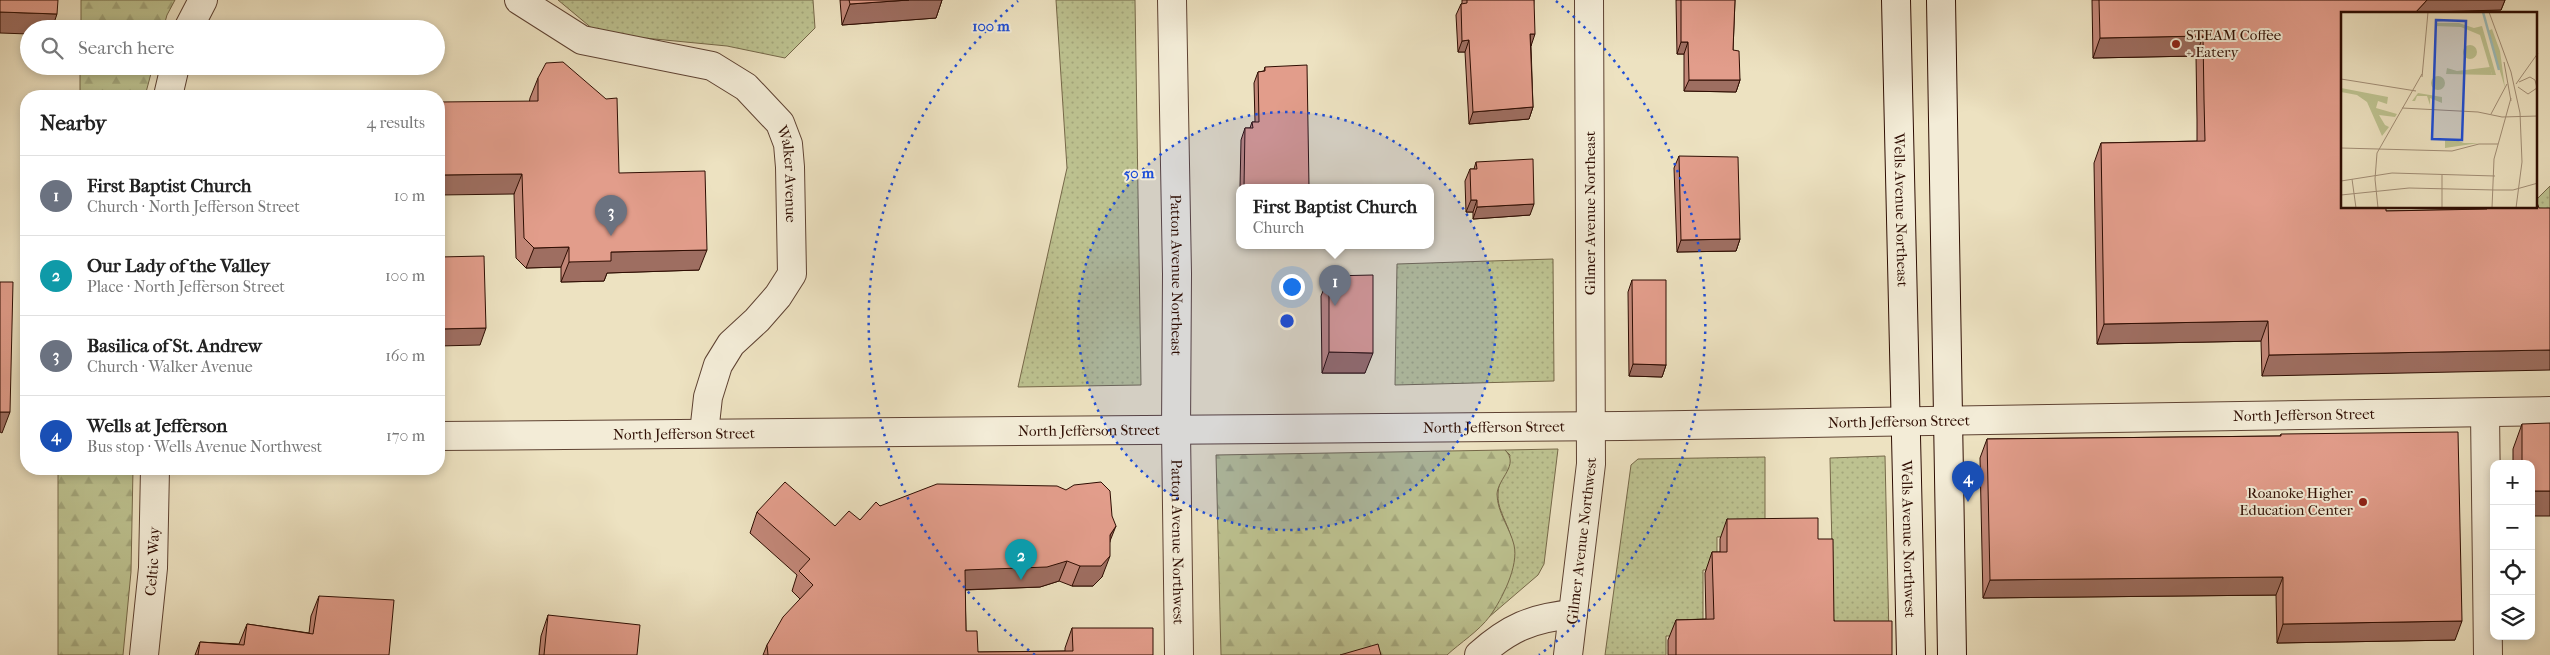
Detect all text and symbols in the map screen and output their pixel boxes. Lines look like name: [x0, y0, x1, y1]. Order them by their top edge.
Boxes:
inset map: [2341, 12, 2538, 209]
text: 100 m: [972, 17, 1010, 35]
search box: [20, 20, 445, 75]
place label: STEAM Coffee + Eatery: [2186, 26, 2282, 61]
icon: search: [38, 34, 66, 62]
text: Search here: [78, 37, 174, 59]
marker: STEAM Coffee + Eatery: [2170, 38, 2182, 50]
text: Nearby: [40, 111, 106, 135]
text: 4 results: [367, 113, 425, 132]
street label: Walker Avenue: [772, 122, 800, 223]
street label: Gilmer Avenue Northeast: [1581, 130, 1599, 295]
street label: Wells Avenue Northeast: [1890, 132, 1912, 288]
text: 50 m: [1124, 164, 1155, 182]
text: First Baptist Church: [87, 175, 251, 197]
popup: [1236, 184, 1434, 249]
text: 1: [53, 186, 59, 205]
text: 10 m: [394, 186, 425, 205]
street label: Patton Avenue Northeast: [1167, 194, 1186, 357]
pin: 3: [595, 195, 627, 236]
text: First Baptist Church: [1253, 196, 1417, 218]
text: Church · North Jefferson Street: [87, 197, 300, 216]
text: Church: [1253, 218, 1304, 237]
text: Our Lady of the Valley: [87, 255, 270, 277]
pin: 1: [1319, 265, 1351, 306]
text: 2: [52, 266, 60, 285]
text: 100 m: [385, 266, 425, 285]
your location: [1279, 274, 1305, 300]
text: Place · North Jefferson Street: [87, 277, 285, 296]
centre of rings: [1278, 312, 1296, 330]
text: Basilica of St. Andrew: [87, 335, 262, 357]
text: 3: [53, 346, 59, 365]
text: 160 m: [385, 346, 425, 365]
text: Church · Walker Avenue: [87, 357, 253, 376]
street label: North Jefferson Street: [2233, 405, 2376, 425]
street label: North Jefferson Street: [1828, 411, 1971, 432]
text: Wells at Jefferson: [87, 415, 227, 437]
street label: North Jefferson Street: [1423, 417, 1566, 437]
street label: North Jefferson Street: [1018, 421, 1161, 440]
street label: North Jefferson Street: [613, 424, 756, 444]
text: 4: [51, 426, 61, 445]
text: 170 m: [386, 426, 425, 445]
text: Bus stop · Wells Avenue Northwest: [87, 437, 322, 456]
street label: Gilmer Avenue Northwest: [1563, 457, 1600, 625]
street label: Patton Avenue Northwest: [1167, 459, 1188, 625]
street label: Wells Avenue Northwest: [1898, 459, 1919, 618]
map controls: [2490, 460, 2535, 640]
button: +: [2490, 460, 2535, 505]
pin: 4: [1952, 461, 1984, 502]
place label: Roanoke Higher Education Center: [2239, 484, 2354, 519]
marker: Roanoke Higher Education Center: [2357, 496, 2369, 508]
button: −: [2490, 505, 2535, 550]
street label: Celtic Way: [141, 526, 163, 597]
pin: 2: [1005, 539, 1037, 580]
button: locate: [2490, 550, 2535, 595]
button: layers: [2490, 595, 2535, 640]

